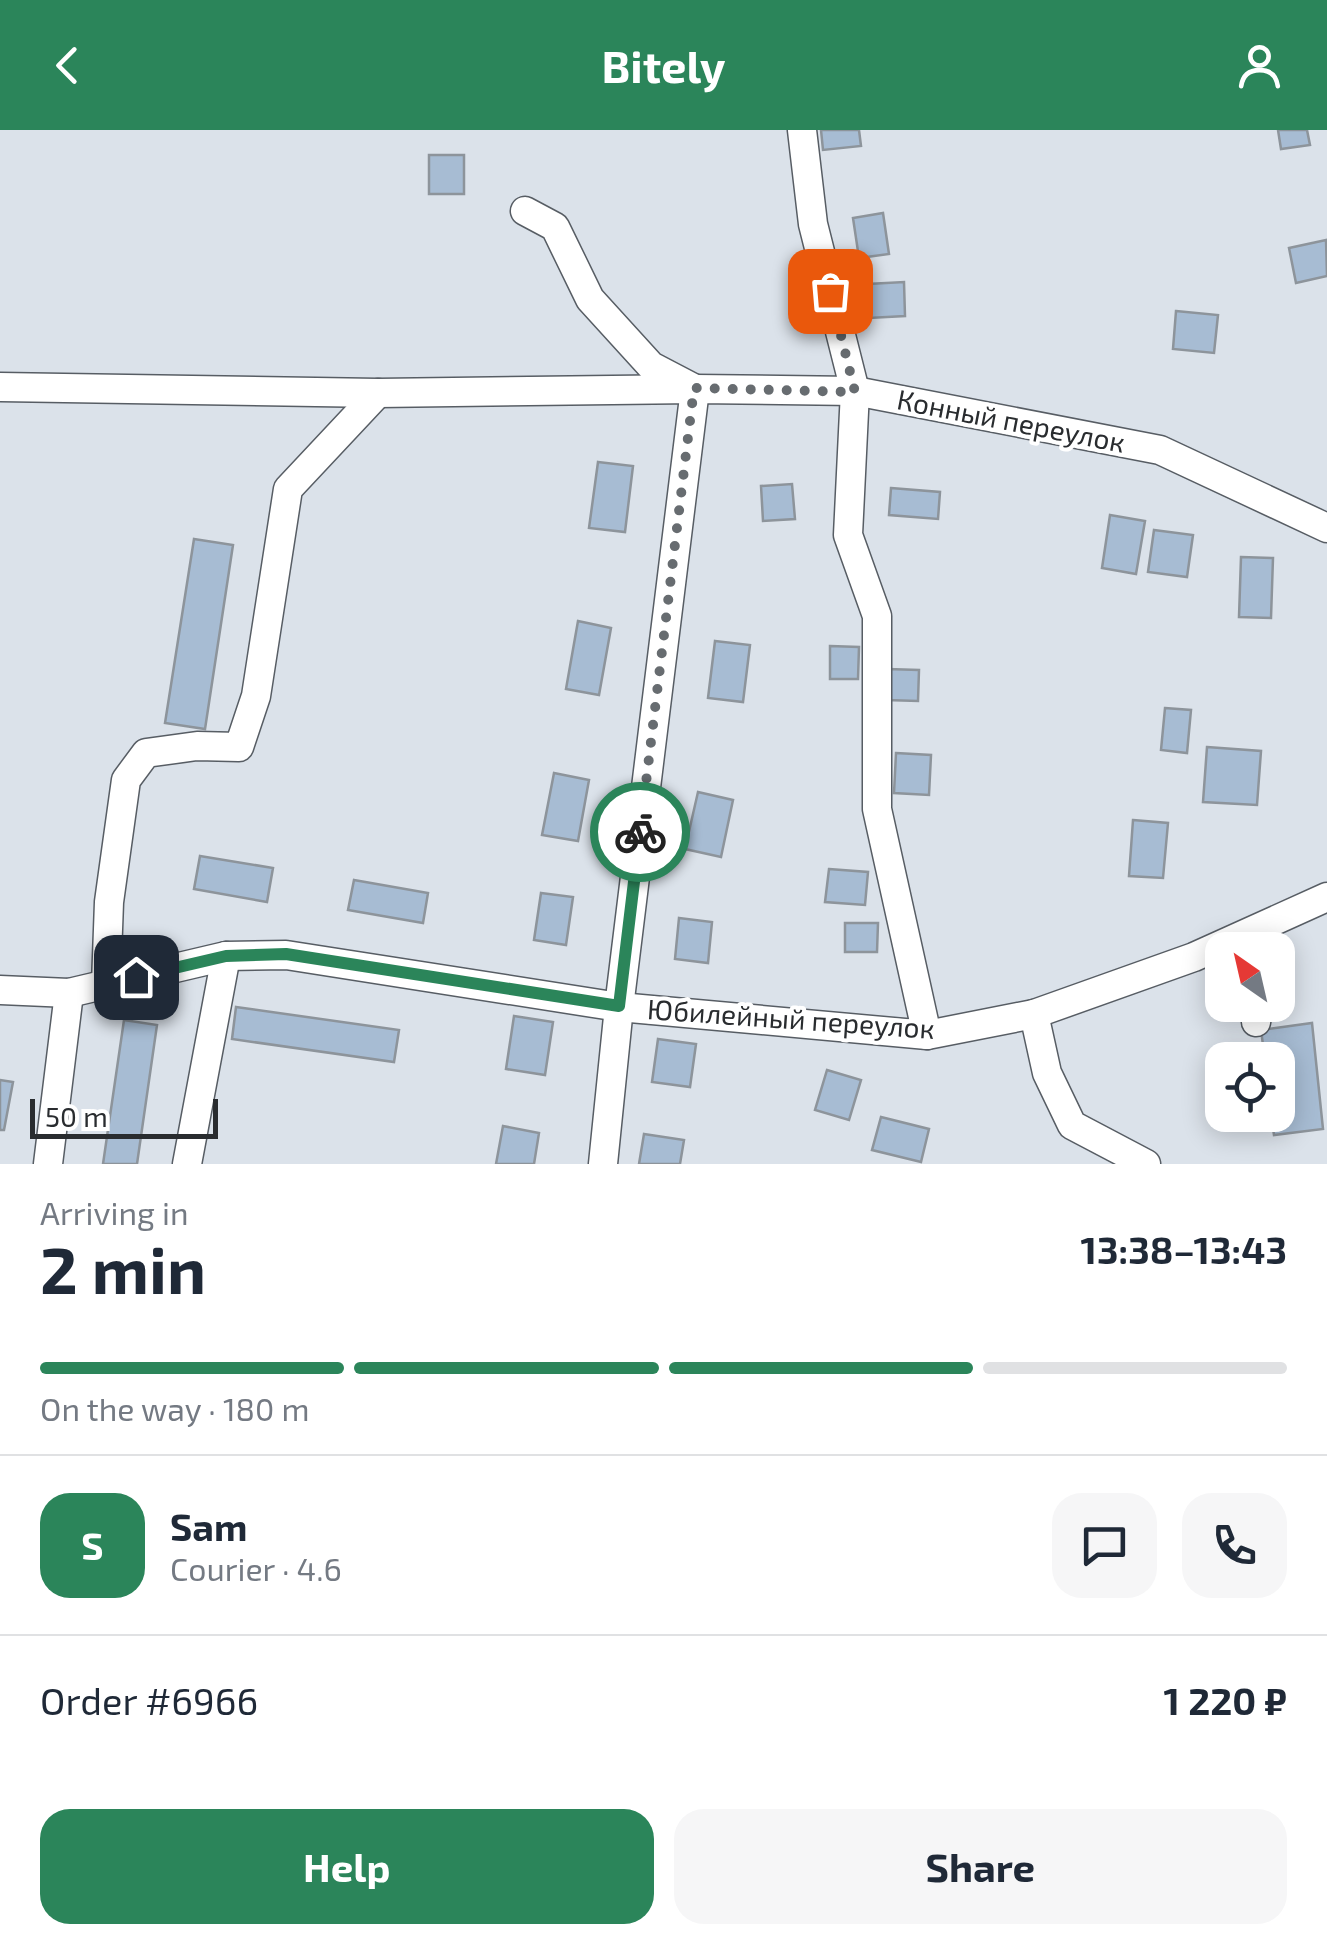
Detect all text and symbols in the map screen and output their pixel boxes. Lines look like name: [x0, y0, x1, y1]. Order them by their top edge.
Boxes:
icon: back: [40, 38, 95, 93]
text: Bitely: [601, 38, 726, 92]
icon: person: [1232, 38, 1287, 93]
pin: [788, 249, 873, 334]
icon: bag: [803, 264, 858, 319]
street label: Конный переулок: [894, 381, 1128, 459]
courier: [590, 782, 690, 882]
icon: bike: [613, 805, 668, 860]
north arrow: [1205, 932, 1295, 1022]
map controls: [1205, 932, 1295, 1132]
pin: [94, 935, 179, 1020]
icon: home: [109, 950, 164, 1005]
street label: Юбилейный переулок: [646, 991, 936, 1045]
button: locate: [1205, 1042, 1295, 1132]
scale bar: [30, 1094, 218, 1138]
text: 50 m: [45, 1099, 108, 1133]
text: Arriving in: [40, 1193, 189, 1231]
text: 13:38–13:43: [1081, 1226, 1287, 1272]
text: 2 min: [40, 1229, 206, 1307]
text: On the way · 180 m: [40, 1389, 310, 1427]
button: chat: [1052, 1493, 1157, 1598]
button: phone: [1182, 1493, 1287, 1598]
text: Sam: [170, 1503, 247, 1549]
text: S: [81, 1522, 104, 1568]
text: Courier · 4.6: [170, 1549, 342, 1587]
text: Order #6966: [40, 1677, 258, 1723]
text: 1 220 ₽: [1164, 1677, 1287, 1723]
button: Help: [40, 1809, 654, 1924]
button: Share: [674, 1809, 1287, 1924]

